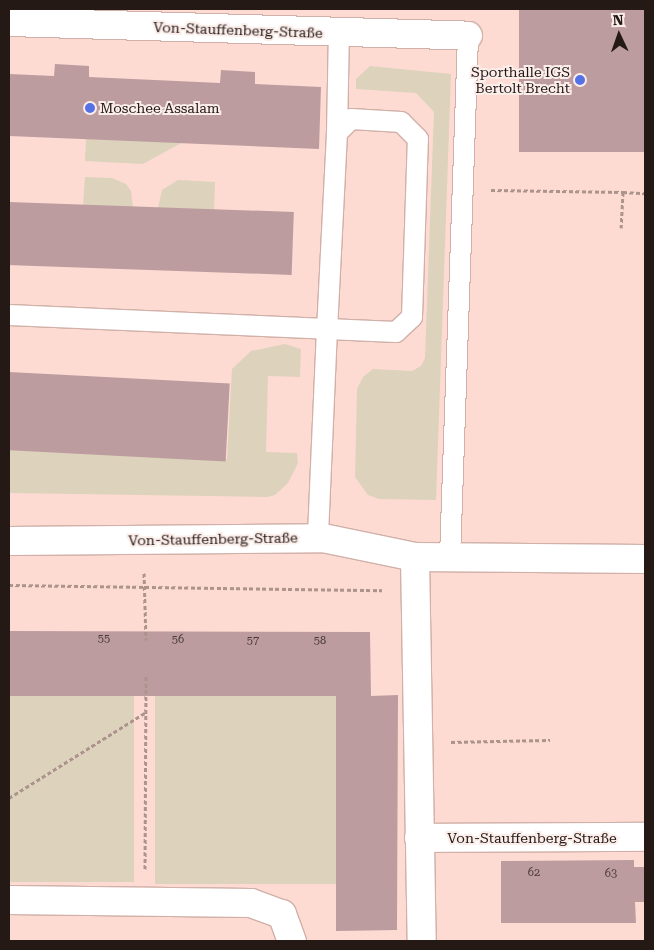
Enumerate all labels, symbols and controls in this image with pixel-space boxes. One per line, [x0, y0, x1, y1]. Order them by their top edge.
north arrow [594, 10, 644, 60]
text: N [612, 12, 624, 28]
street label: Von-Stauffenberg-Straße [153, 19, 323, 41]
place label: Sporthalle IGS Bertolt Brecht [471, 64, 570, 96]
marker: Sporthalle IGS Bertolt Brecht [574, 74, 586, 86]
place label: Moschee Assalam [100, 100, 220, 116]
marker: Moschee Assalam [84, 102, 96, 114]
street label: Von-Stauffenberg-Straße [128, 529, 298, 549]
house number: 55 [98, 632, 110, 646]
house number: 56 [172, 633, 184, 647]
house number: 57 [247, 634, 259, 648]
house number: 58 [314, 634, 326, 648]
street label: Von-Stauffenberg-Straße [447, 830, 617, 846]
house number: 62 [528, 866, 540, 880]
house number: 63 [605, 867, 617, 881]

